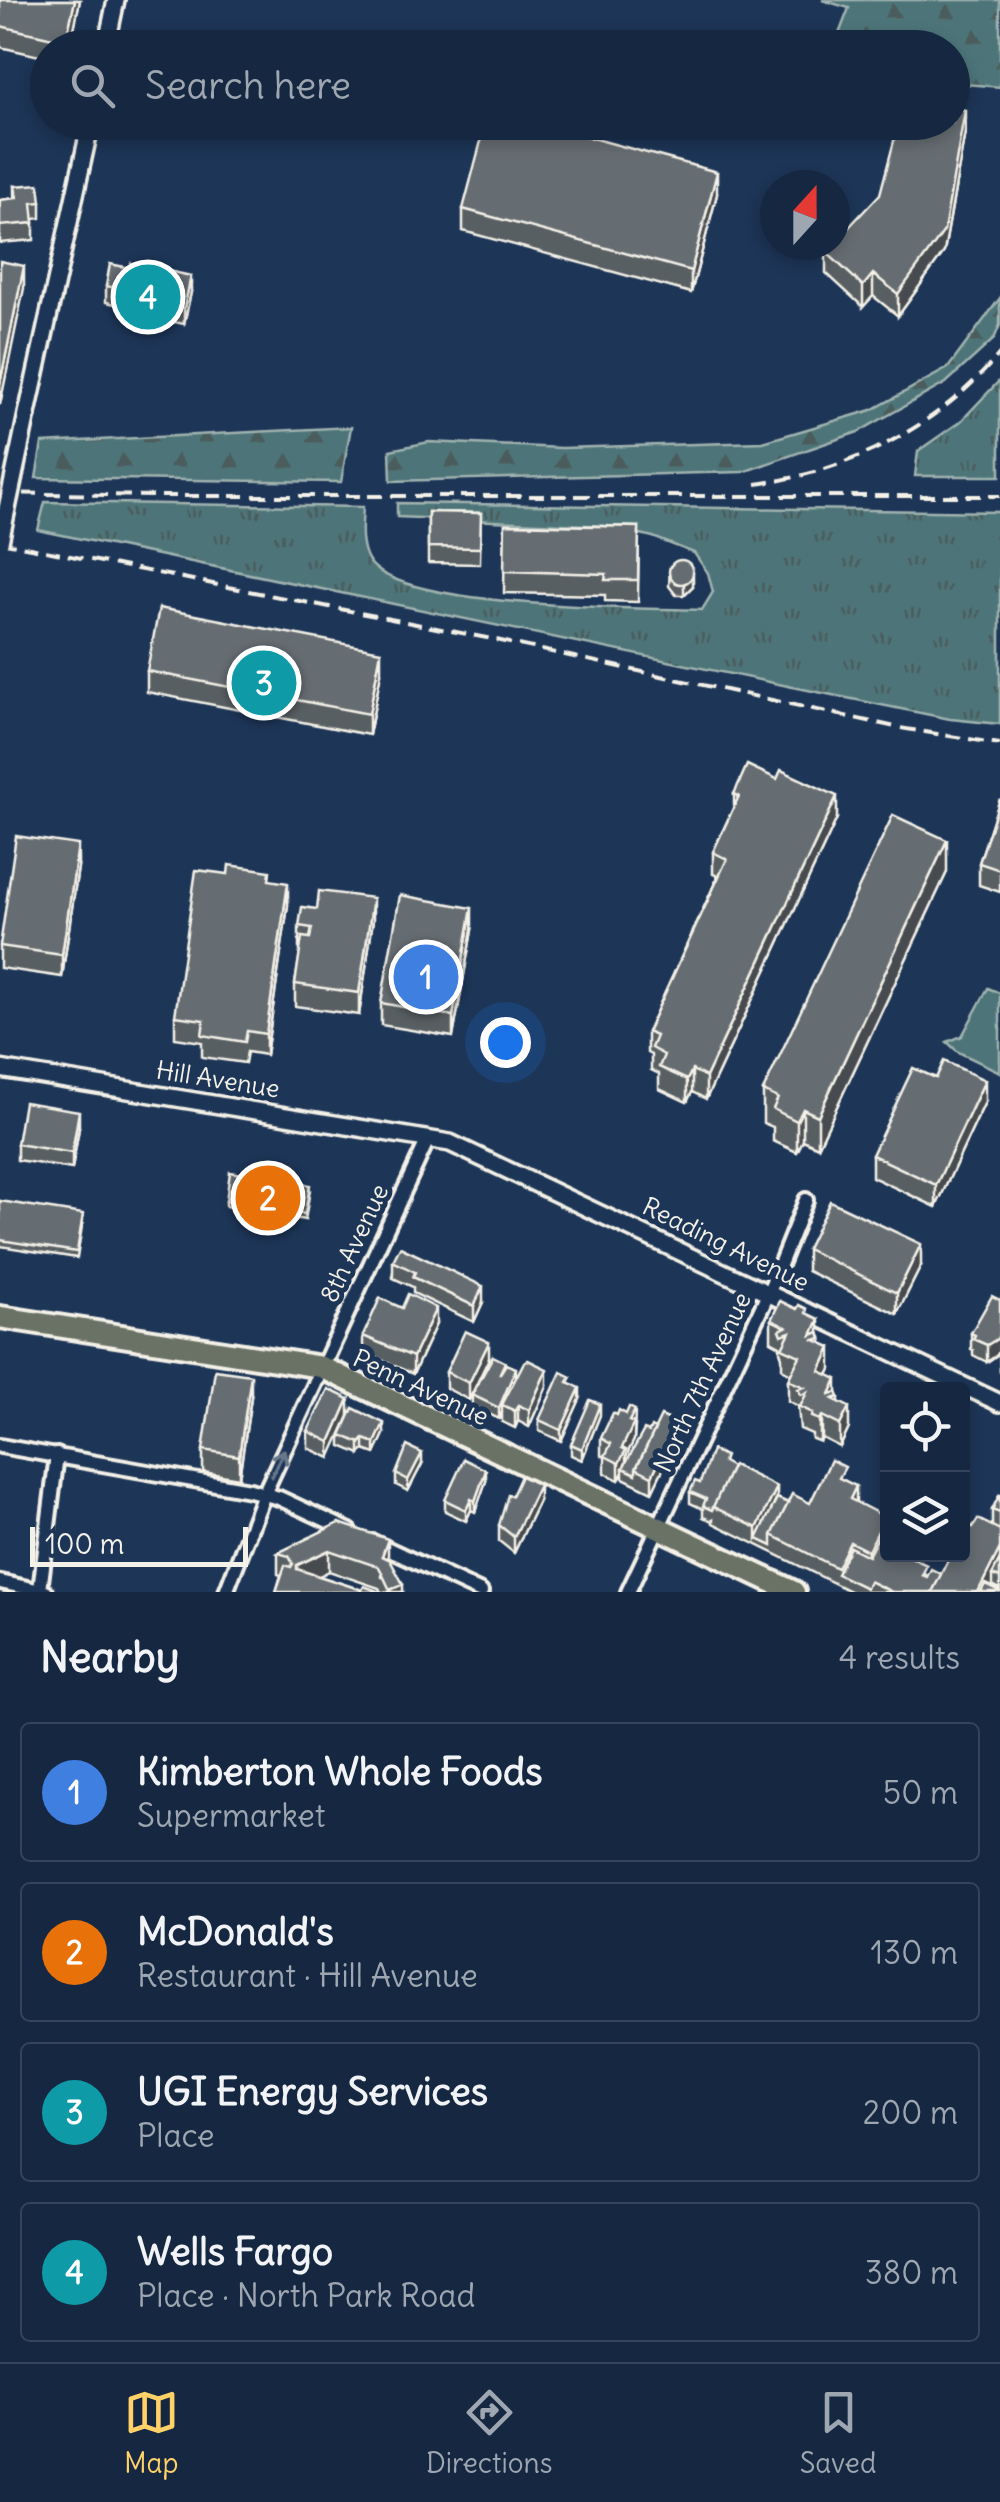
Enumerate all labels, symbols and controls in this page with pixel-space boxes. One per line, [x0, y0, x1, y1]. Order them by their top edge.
search box [30, 30, 970, 140]
icon: search [65, 58, 120, 113]
text: Search here [145, 62, 351, 109]
north arrow [760, 170, 850, 260]
pin: 4 [116, 260, 180, 334]
pin: 3 [232, 646, 296, 720]
pin: 1 [394, 940, 458, 1014]
your location [480, 1017, 531, 1068]
street label: Hill Avenue [154, 1053, 282, 1105]
pin: 2 [236, 1160, 300, 1236]
street label: 8th Avenue [313, 1179, 395, 1307]
street label: Reading Avenue [637, 1190, 815, 1298]
street label: North 7th Avenue [646, 1287, 758, 1477]
street label: Penn Avenue [348, 1342, 494, 1432]
map controls [880, 1382, 970, 1562]
button: locate [880, 1382, 970, 1472]
one-way arrow [270, 1448, 288, 1479]
button: layers [880, 1472, 970, 1562]
scale bar [30, 1522, 248, 1566]
text: 100 m [45, 1526, 124, 1562]
text: Nearby [40, 1631, 179, 1683]
text: 4 results [839, 1637, 960, 1678]
text: Kimberton Whole Foods [137, 1748, 543, 1795]
text: 1 [68, 1772, 81, 1813]
text: 50 m [883, 1772, 958, 1813]
text: Supermarket [137, 1795, 326, 1836]
text: McDonald's [137, 1908, 334, 1955]
text: 2 [66, 1932, 83, 1973]
text: 130 m [870, 1932, 958, 1973]
text: Restaurant · Hill Avenue [137, 1955, 478, 1996]
text: UGI Energy Services [137, 2068, 488, 2115]
text: 3 [65, 2092, 84, 2133]
text: 200 m [863, 2092, 958, 2133]
text: Place [137, 2115, 214, 2156]
text: Wells Fargo [137, 2228, 333, 2275]
text: 4 [65, 2252, 84, 2293]
text: 380 m [865, 2252, 958, 2293]
text: Place · North Park Road [137, 2275, 475, 2316]
tab: Map [124, 2385, 179, 2481]
tab: Directions [426, 2385, 552, 2481]
tab: Saved [800, 2385, 876, 2481]

